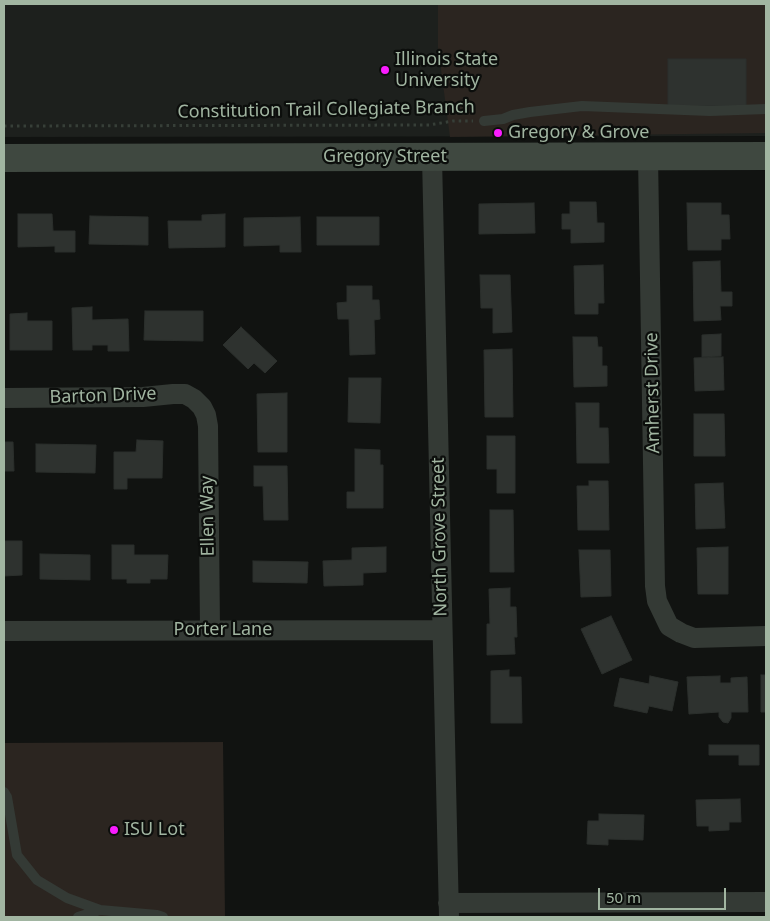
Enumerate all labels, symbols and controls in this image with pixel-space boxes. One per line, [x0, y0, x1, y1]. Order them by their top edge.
place label: Illinois State University [395, 49, 498, 92]
marker: Illinois State University [379, 64, 391, 76]
street label: Constitution Trail Collegiate Branch [177, 97, 475, 123]
place label: Gregory & Grove [508, 122, 649, 144]
marker: Gregory & Grove [492, 127, 504, 139]
street label: Gregory Street [323, 146, 447, 168]
street label: Amherst Drive [641, 332, 665, 454]
street label: Barton Drive [49, 383, 157, 409]
street label: North Grove Street [428, 457, 452, 617]
street label: Ellen Way [196, 475, 220, 557]
street label: Porter Lane [174, 619, 272, 641]
place label: ISU Lot [124, 819, 185, 841]
marker: ISU Lot [108, 824, 120, 836]
scale bar [600, 878, 728, 910]
text: 50 m [606, 887, 641, 907]

